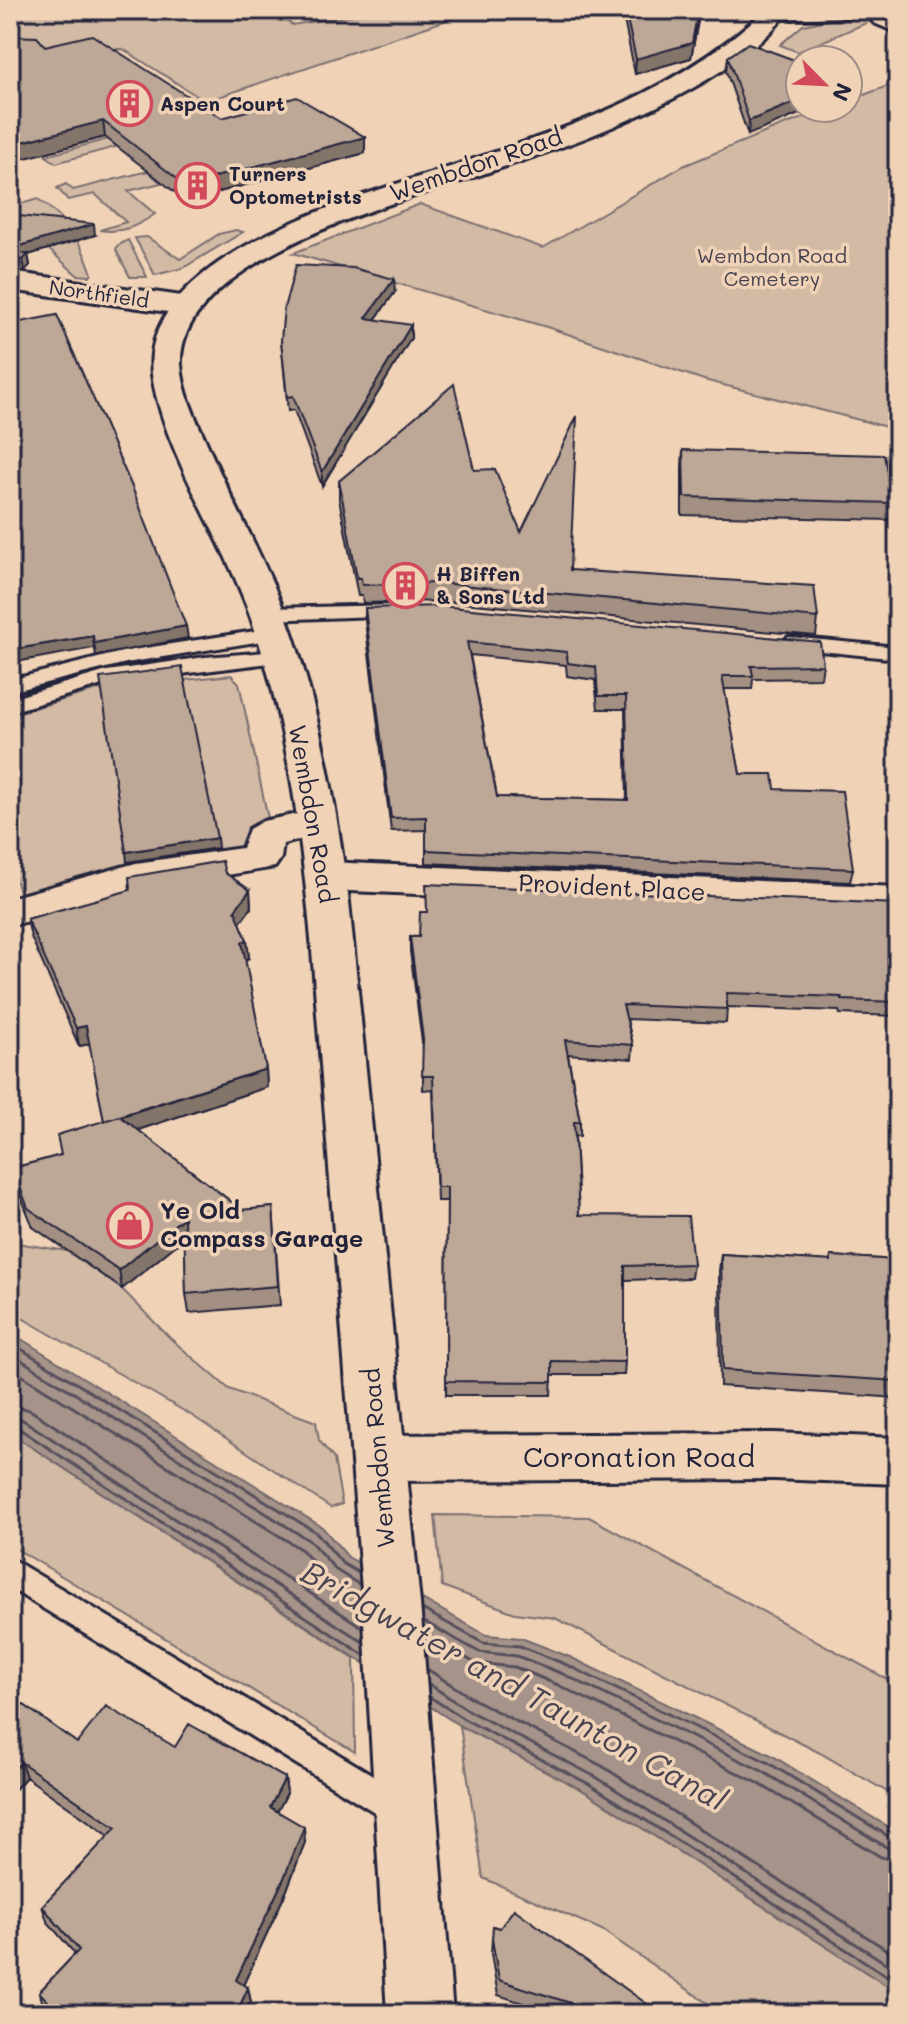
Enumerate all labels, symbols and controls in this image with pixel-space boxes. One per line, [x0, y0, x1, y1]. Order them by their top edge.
north arrow [784, 44, 864, 124]
text: N [826, 79, 859, 106]
building icon: Aspen Court [105, 80, 153, 128]
place label: Aspen Court [160, 90, 285, 116]
street label: Wembdon Road [385, 120, 566, 208]
place label: Turners Optometrists [229, 160, 362, 209]
building icon: Turners Optometrists [174, 161, 222, 209]
park label: Wembdon Road Cemetery [697, 242, 847, 291]
street label: Northfield [47, 273, 151, 313]
place label: H Biffen & Sons Ltd [436, 560, 545, 609]
building icon: H Biffen & Sons Ltd [381, 561, 429, 609]
street label: Wembdon Road [283, 722, 344, 905]
street label: Provident Place [518, 866, 706, 907]
place label: Ye Old Compass Garage [160, 1194, 363, 1253]
shop icon: Ye Old Compass Garage [105, 1201, 153, 1249]
street label: Wembdon Road [354, 1367, 401, 1549]
street label: Coronation Road [523, 1438, 755, 1474]
water label: Bridgwater and Taunton Canal [295, 1549, 735, 1819]

